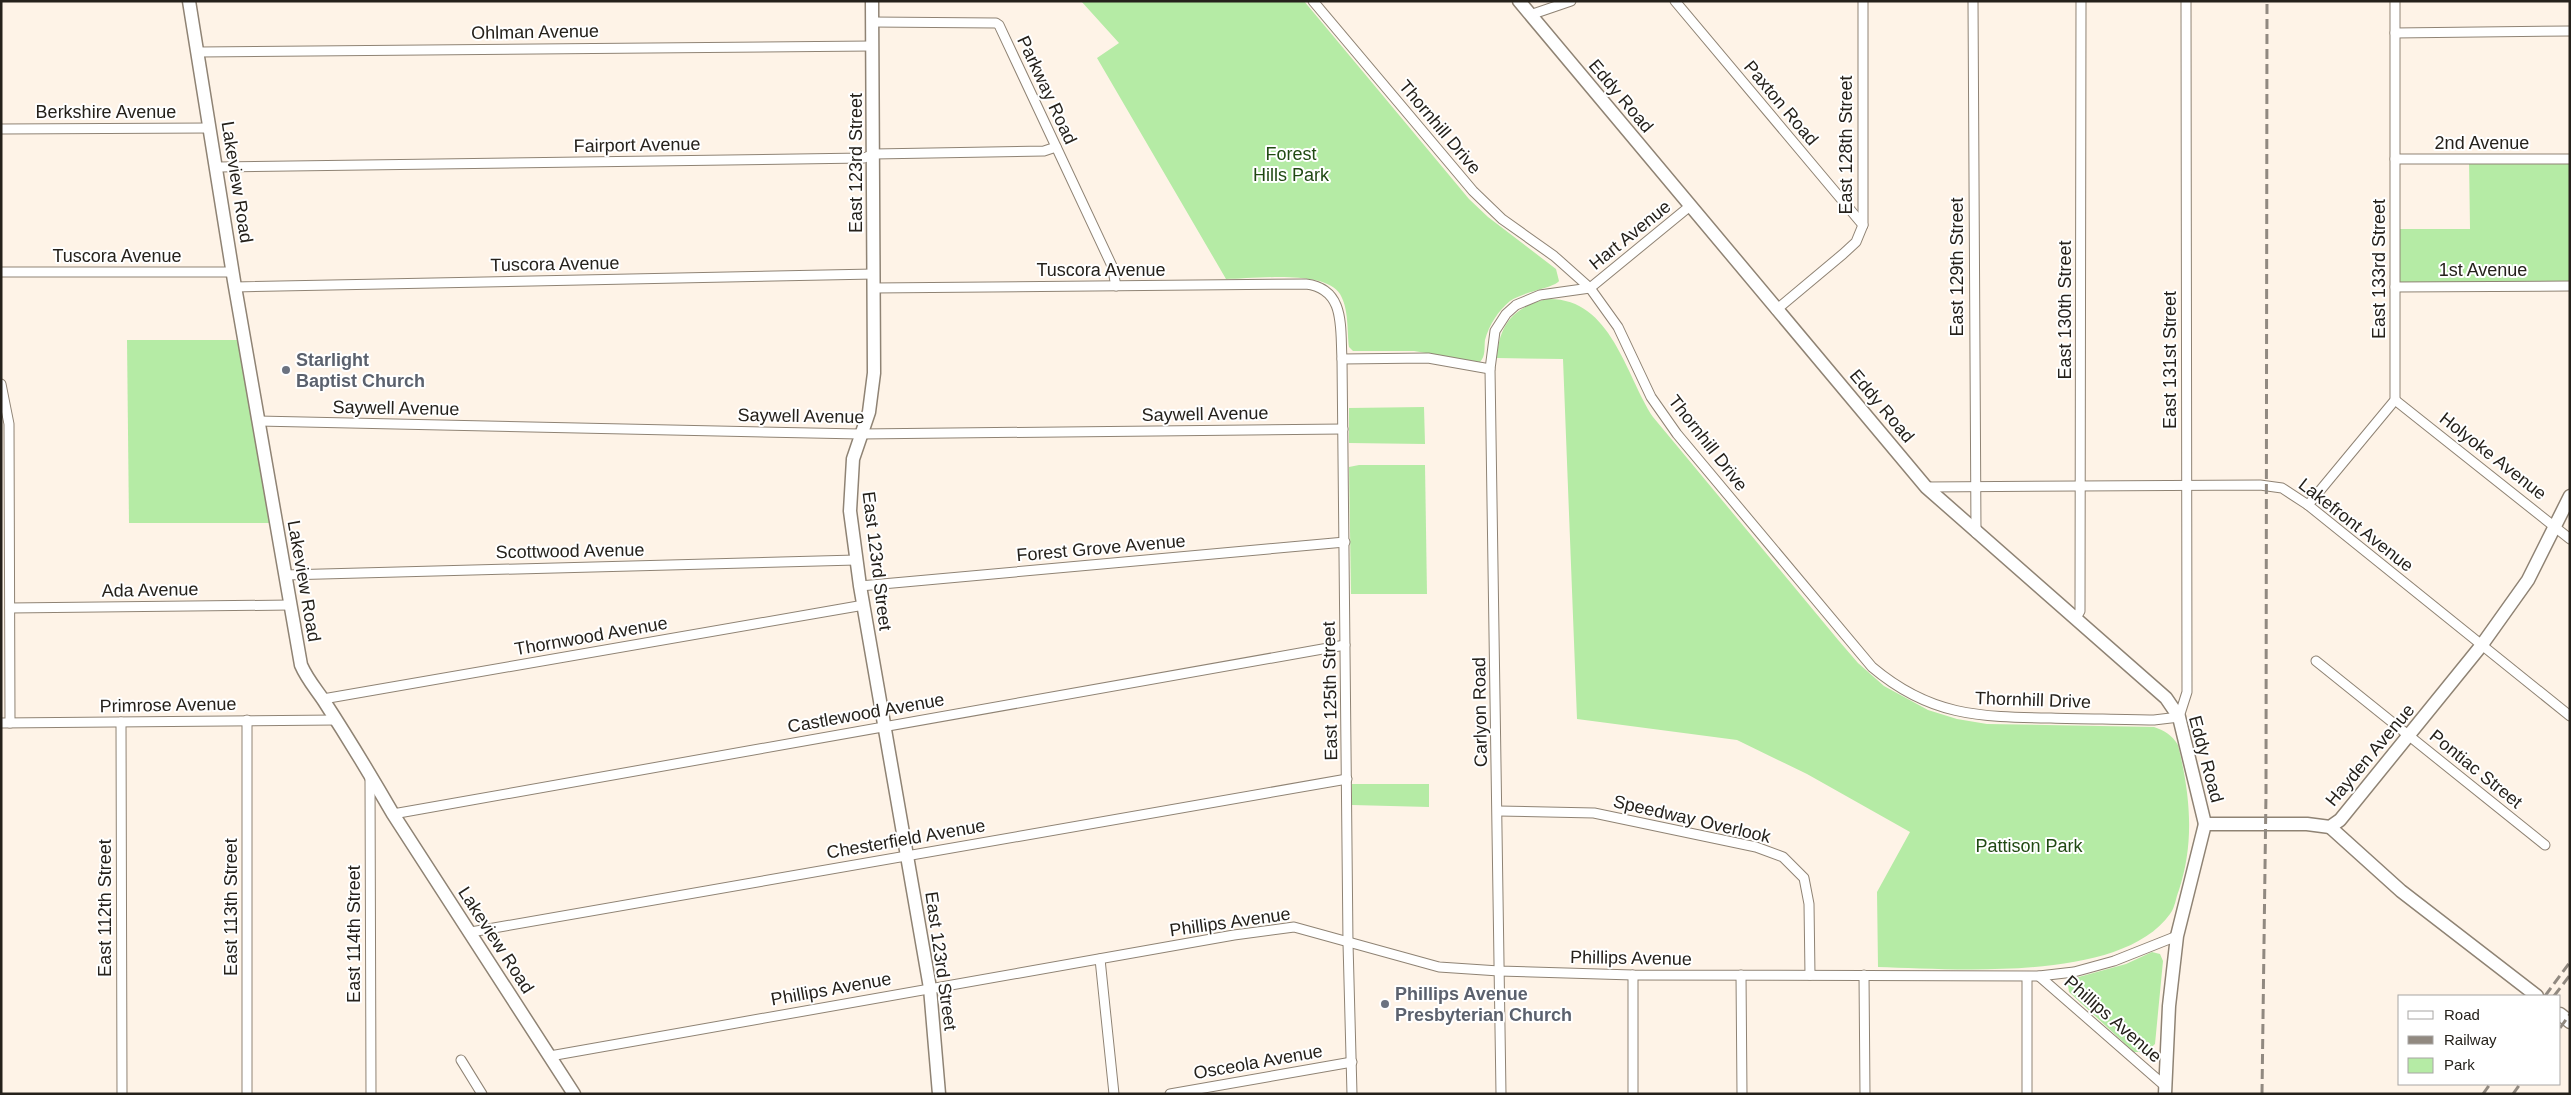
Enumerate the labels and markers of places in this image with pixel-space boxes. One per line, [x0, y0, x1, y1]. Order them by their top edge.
place label: Starlight Baptist Church [296, 350, 425, 391]
marker: Starlight Baptist Church [280, 364, 292, 376]
place label: Phillips Avenue Presbyterian Church [1395, 984, 1572, 1025]
marker: Phillips Avenue Presbyterian Church [1379, 998, 1391, 1010]

